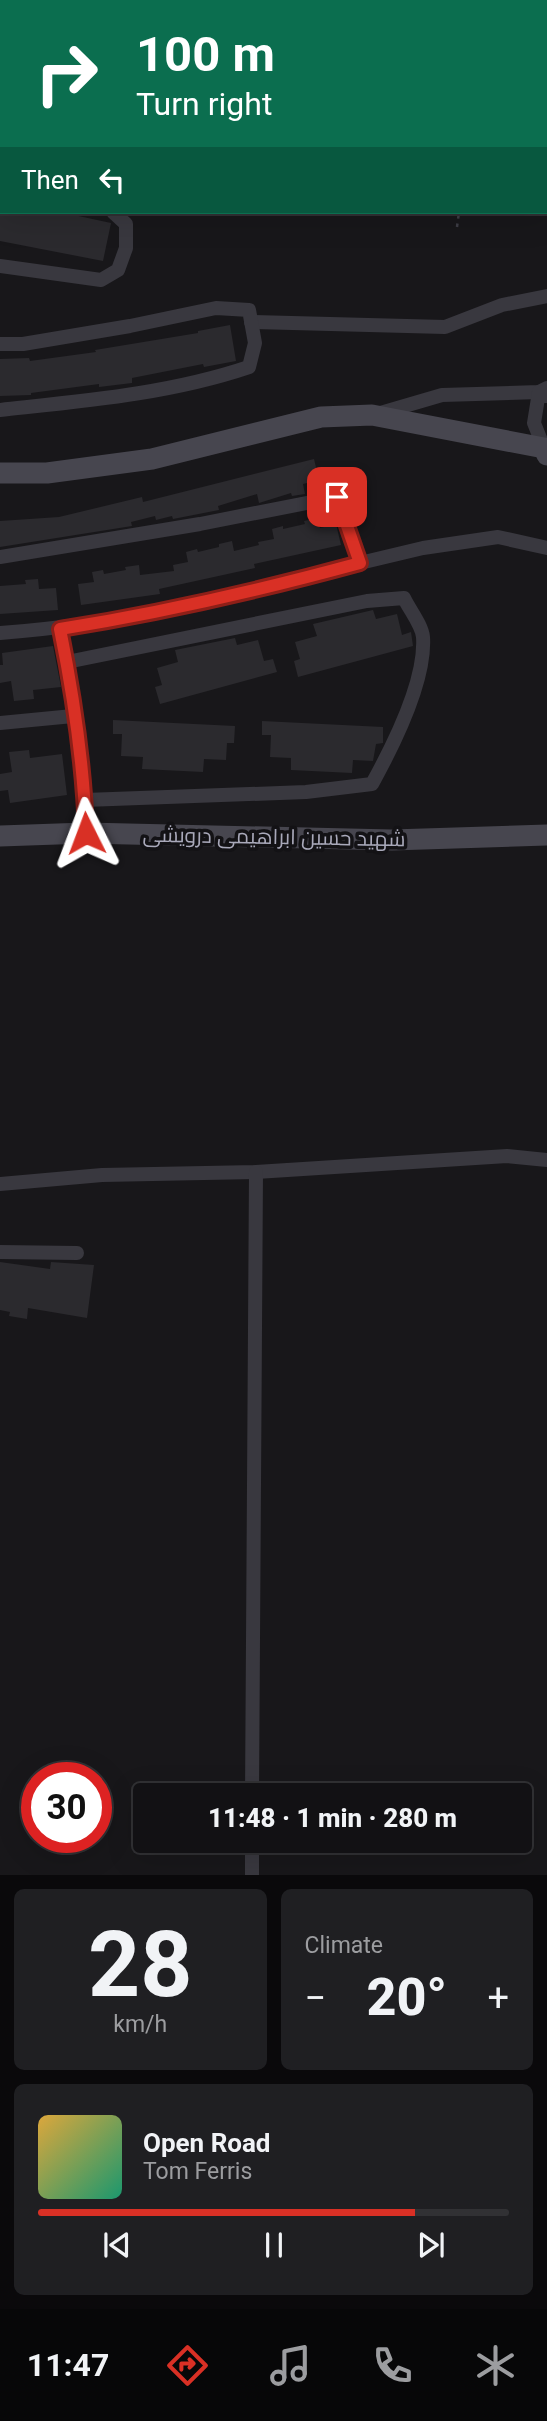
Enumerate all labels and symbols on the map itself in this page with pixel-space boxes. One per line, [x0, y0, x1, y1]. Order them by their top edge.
pin [307, 467, 367, 527]
position arrow [49, 796, 123, 870]
street label: شهید حسین ابراهیمی درویشی [142, 823, 406, 852]
speed limit sign: 30 [21, 1762, 112, 1853]

